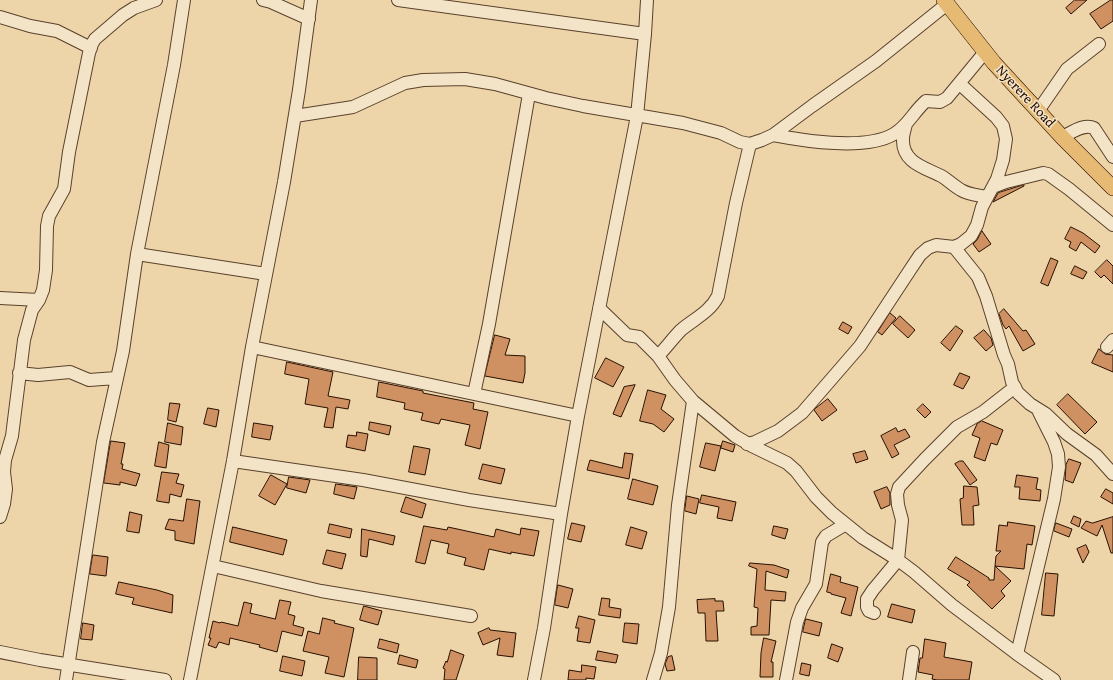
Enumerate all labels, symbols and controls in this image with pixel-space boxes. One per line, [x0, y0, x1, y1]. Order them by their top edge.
street label: Nyerere Road [992, 62, 1058, 132]

